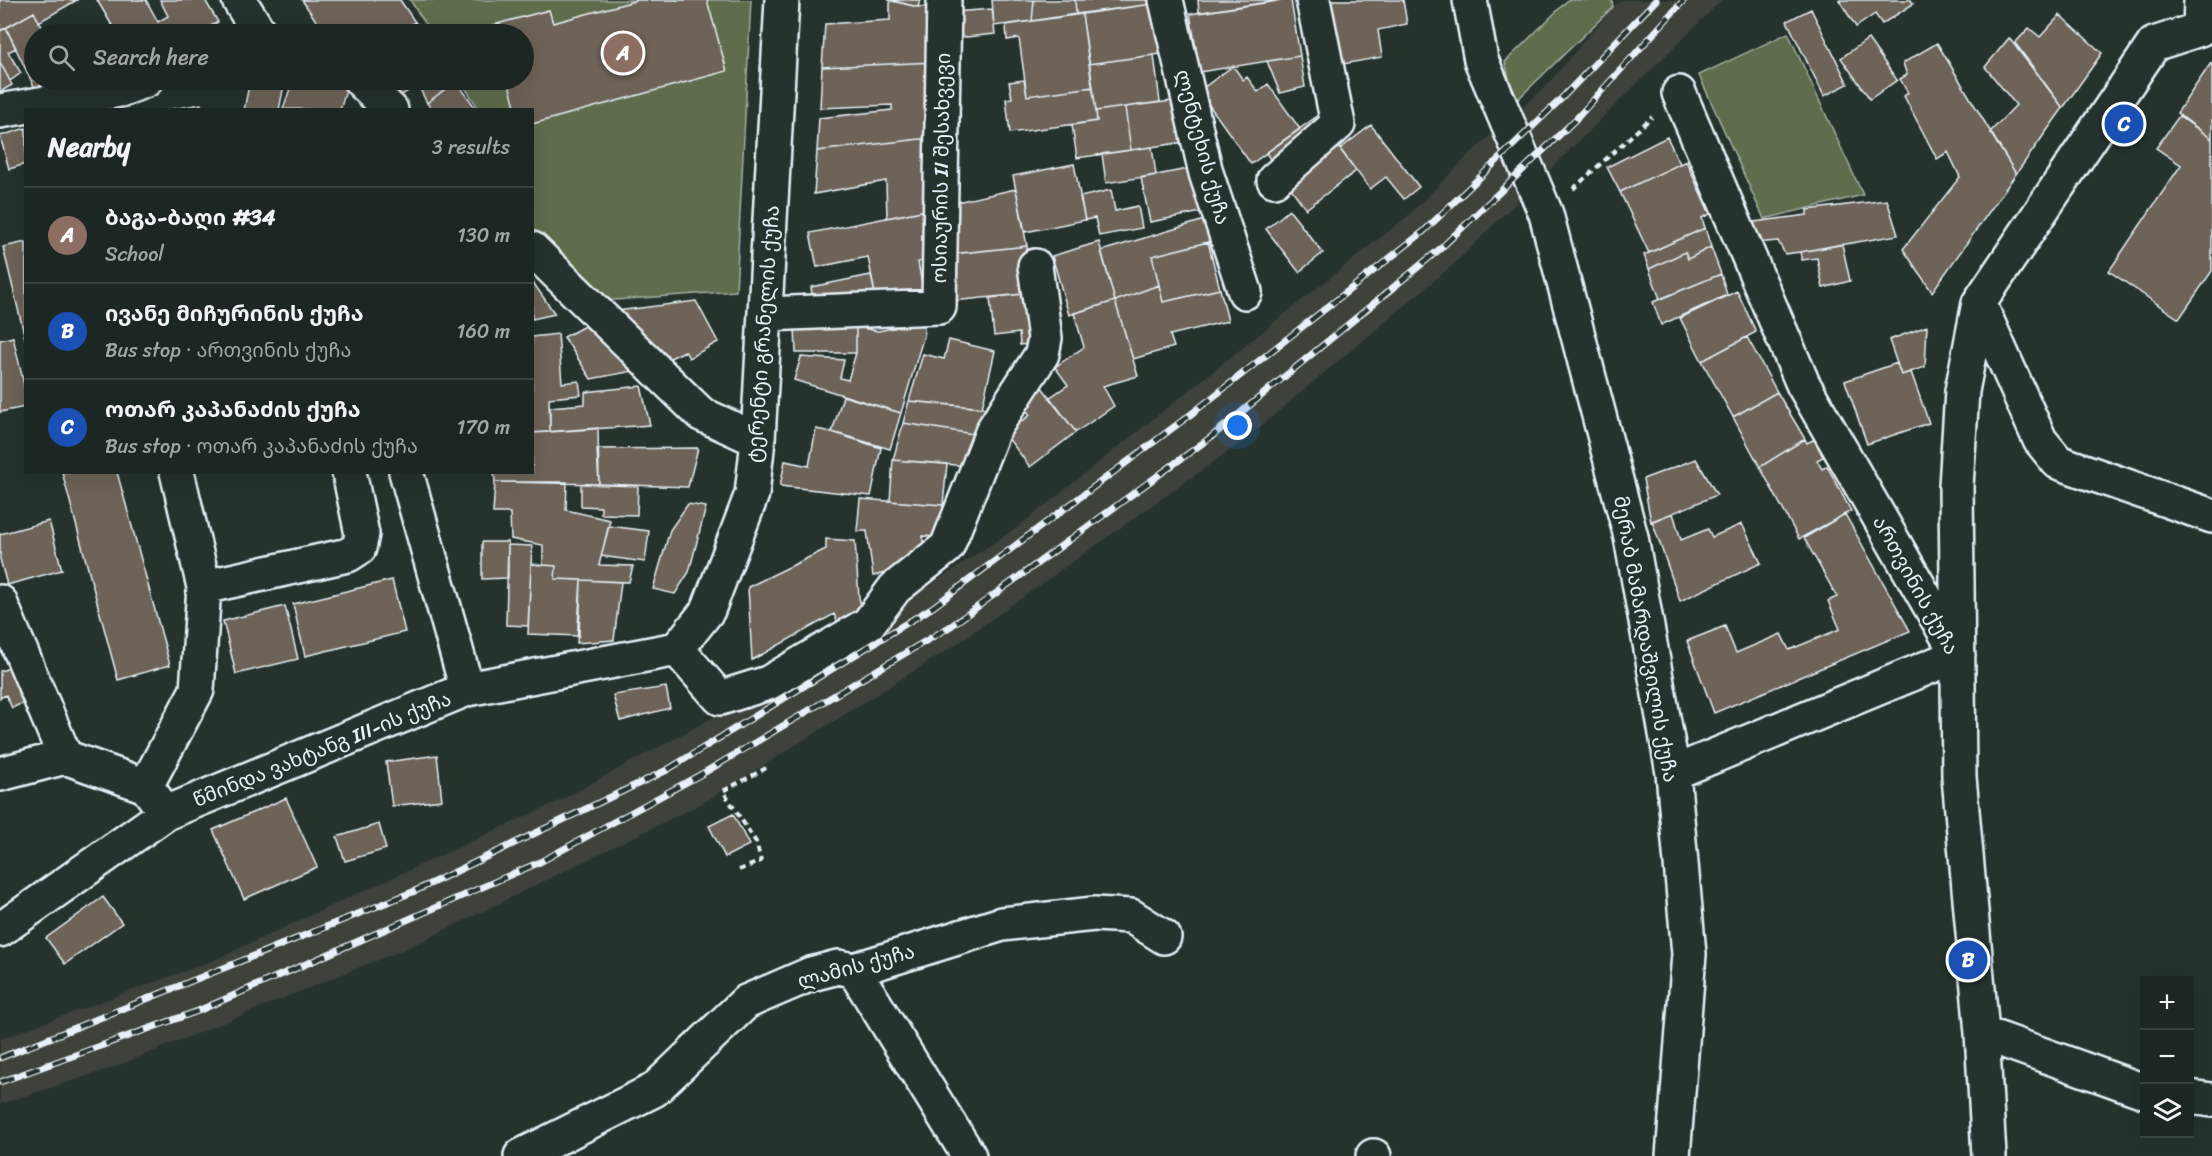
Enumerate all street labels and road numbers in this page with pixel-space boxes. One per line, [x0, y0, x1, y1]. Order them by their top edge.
street label: ოსიაურის II შესახვევი [922, 52, 961, 284]
street label: ლენტეხის ქუჩა [1165, 65, 1240, 229]
street label: ტერენტი გრანელის ქუჩა [737, 204, 790, 464]
street label: მერაბ მამარდაშვილის ქუჩა [1603, 493, 1688, 785]
street label: ართვინის ქუჩა [1863, 509, 1968, 661]
street label: წმინდა ვახტანგ III-ის ქუჩა [188, 682, 457, 817]
street label: ლამის ქუჩა [793, 934, 919, 999]

